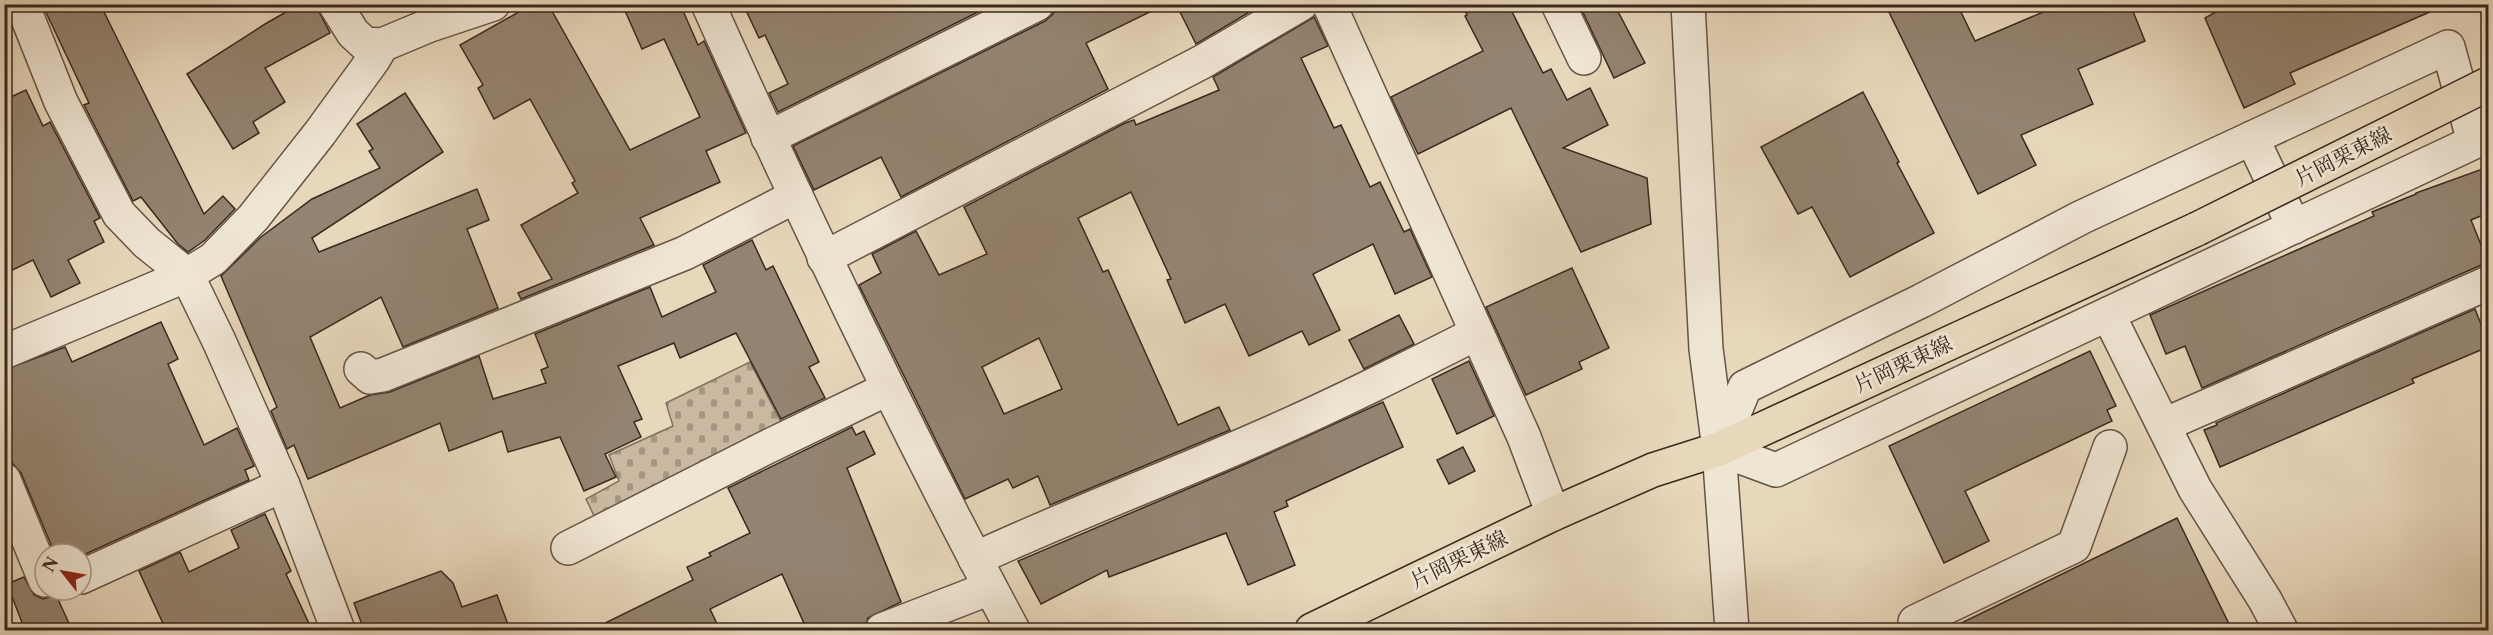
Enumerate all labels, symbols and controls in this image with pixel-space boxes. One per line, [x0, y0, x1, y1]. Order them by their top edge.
street label: 片岡栗東線 [2291, 121, 2395, 191]
street label: 片岡栗東線 [1850, 330, 1956, 398]
street label: 片岡栗東線 [1406, 525, 1512, 593]
north arrow [33, 542, 93, 602]
text: N [38, 553, 62, 575]

